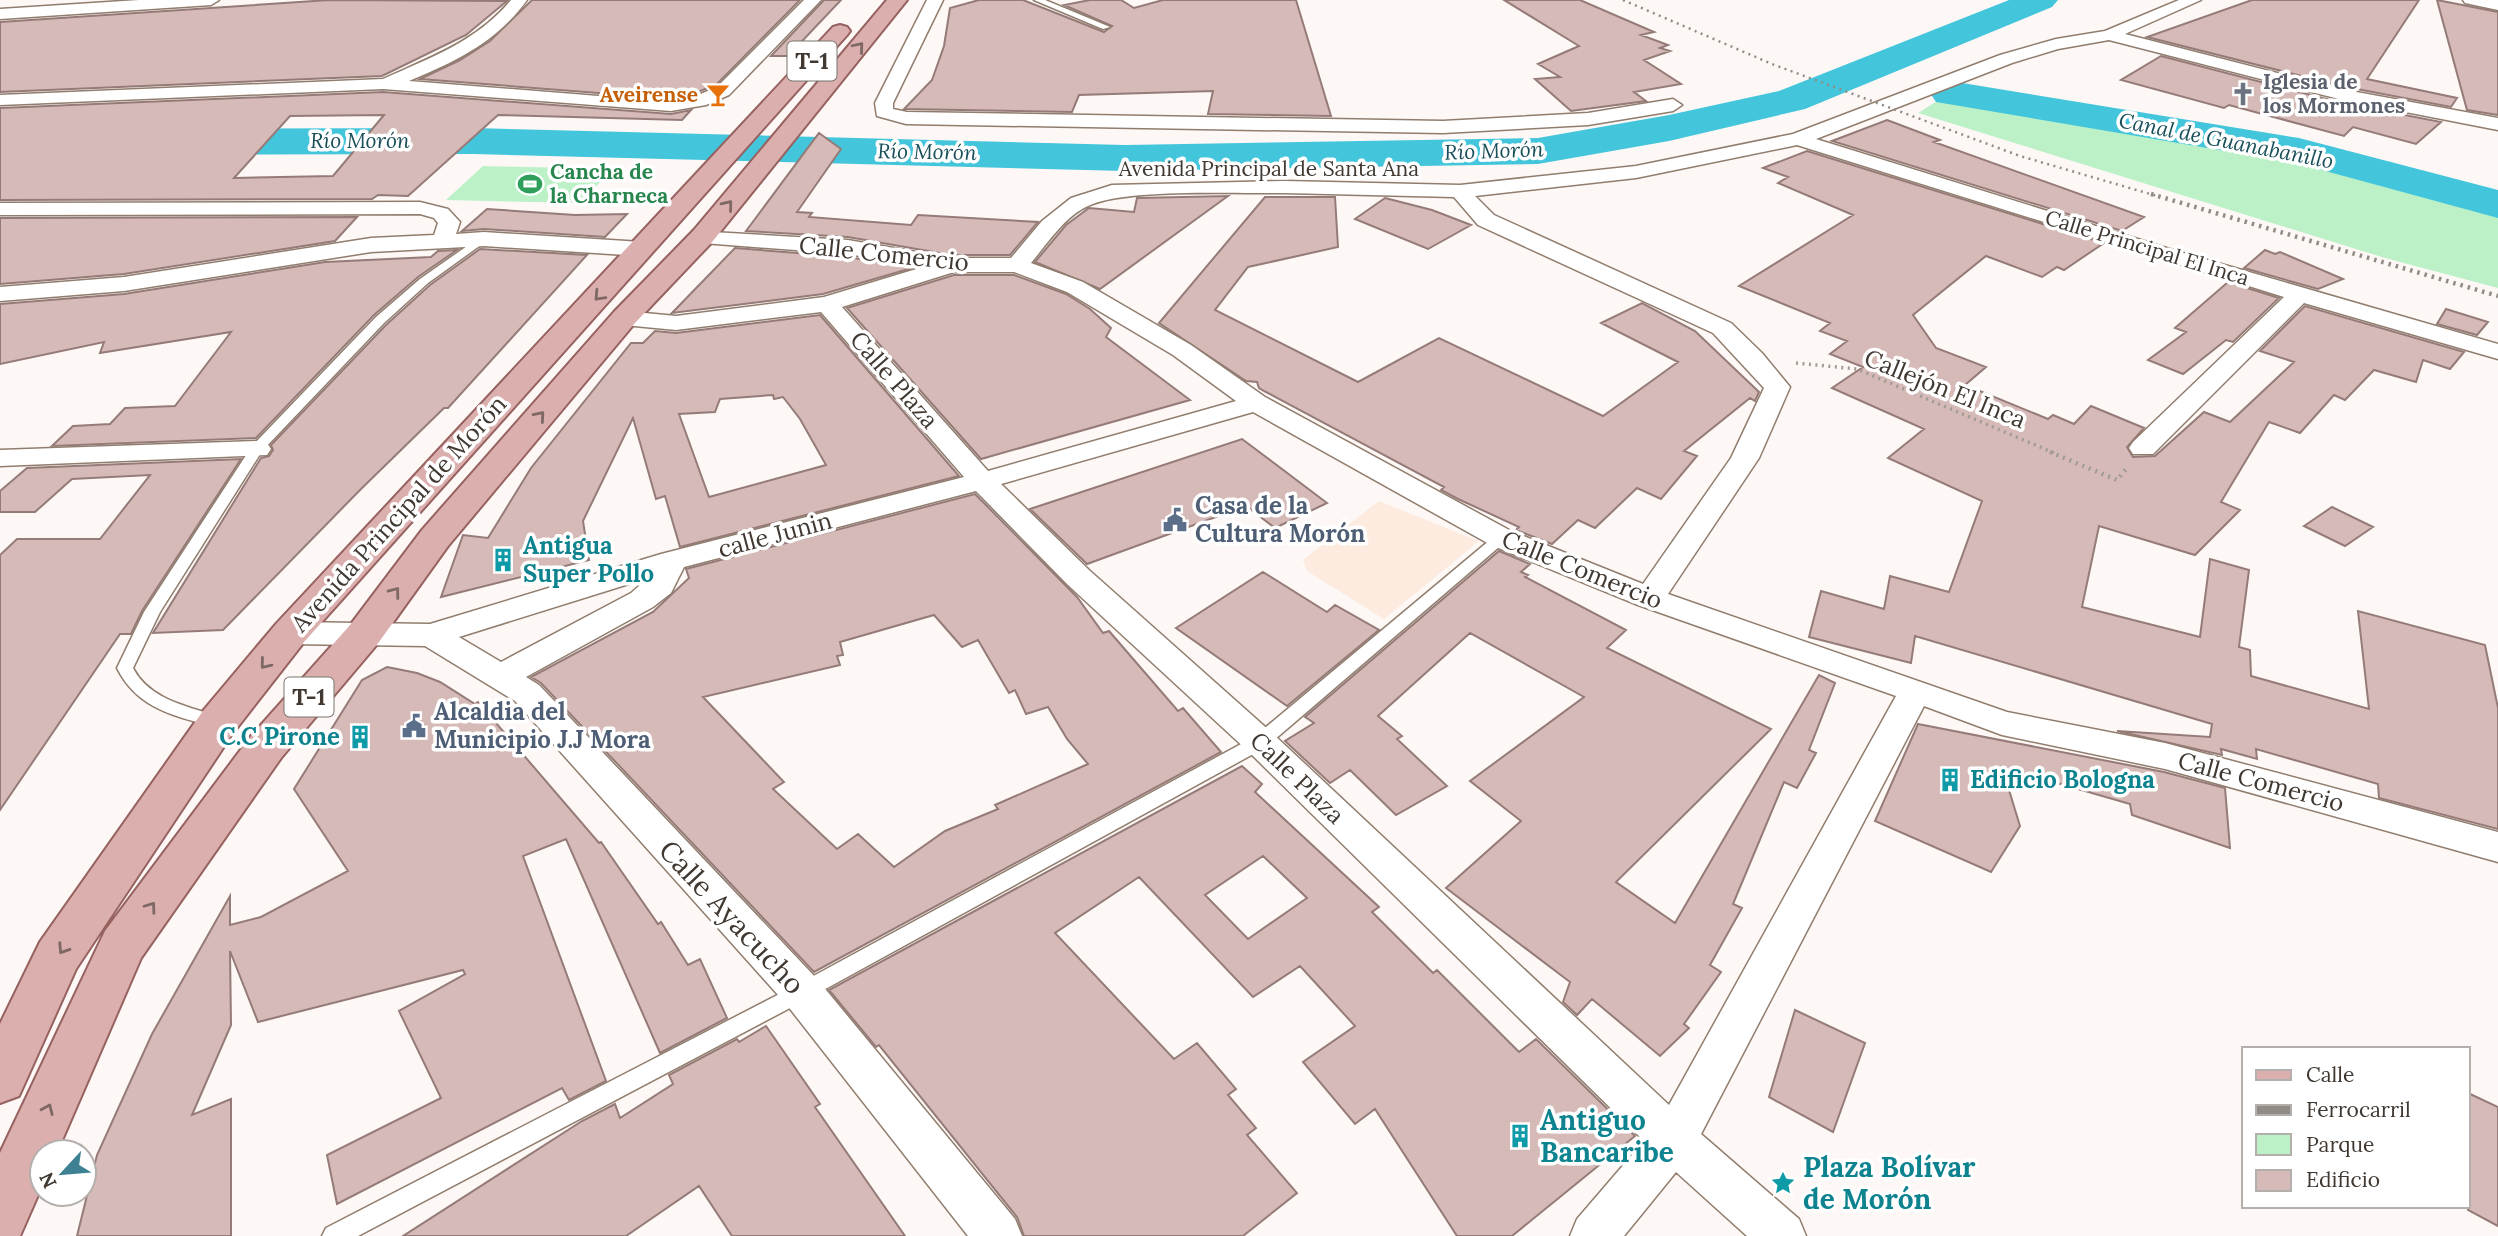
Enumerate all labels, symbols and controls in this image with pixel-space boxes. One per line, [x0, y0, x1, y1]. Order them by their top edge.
road number: T-1 [788, 41, 836, 80]
one-way arrow [850, 42, 863, 54]
place label: Iglesia de los Mormones [2263, 68, 2405, 119]
church icon: Iglesia de los Mormones [2229, 80, 2257, 108]
place label: Aveirense [600, 81, 698, 108]
bar icon: Aveirense [704, 81, 732, 109]
water label: Canal de Guanabanillo [2117, 106, 2336, 175]
water label: Río Morón [310, 127, 410, 154]
water label: Río Morón [1444, 135, 1544, 166]
water label: Río Morón [877, 137, 977, 166]
street label: Avenida Principal de Santa Ana [1118, 155, 1419, 182]
place label: Cancha de la Charneca [550, 158, 668, 209]
sports icon: Cancha de la Charneca [516, 170, 544, 198]
one-way arrow [720, 201, 732, 214]
street label: Calle Principal El Inca [2042, 204, 2253, 291]
street label: Calle Comercio [798, 229, 971, 278]
one-way arrow [595, 288, 607, 301]
street label: Calle Plaza [843, 324, 945, 435]
street label: Callejón El Inca [1860, 342, 2031, 435]
street label: Avenida Principal de Morón [284, 389, 513, 639]
one-way arrow [532, 412, 544, 425]
place label: Casa de la Cultura Morón [1195, 490, 1365, 549]
street label: calle Junin [715, 504, 835, 565]
public building icon: Casa de la Cultura Morón [1161, 506, 1189, 534]
street label: Calle Comercio [1497, 523, 1667, 616]
place label: Antigua Super Pollo [523, 530, 654, 589]
building icon: Antigua Super Pollo [489, 546, 517, 574]
one-way arrow [387, 587, 400, 600]
one-way arrow [261, 655, 273, 668]
road number: T-1 [284, 678, 334, 716]
place label: Alcaldia del Municipio J.J Mora [434, 696, 651, 755]
public building icon: Alcaldia del Municipio J.J Mora [400, 712, 428, 740]
place label: C.C Pirone [219, 721, 340, 752]
building icon: C.C Pirone [346, 723, 374, 751]
street label: Calle Plaza [1244, 725, 1351, 830]
street label: Calle Comercio [2175, 744, 2348, 819]
place label: Edificio Bologna [1970, 764, 2155, 795]
building icon: Edificio Bologna [1936, 766, 1964, 794]
street label: Calle Ayacucho [651, 832, 813, 1002]
one-way arrow [142, 902, 155, 915]
one-way arrow [58, 942, 71, 955]
legend [2242, 1047, 2470, 1208]
text: Calle [2306, 1061, 2354, 1088]
text: Ferrocarril [2306, 1096, 2411, 1123]
place label: Antiguo Bancaribe [1540, 1102, 1674, 1170]
one-way arrow [40, 1104, 54, 1116]
building icon: Antiguo Bancaribe [1506, 1122, 1534, 1150]
text: Parque [2306, 1131, 2374, 1158]
north arrow [28, 1138, 98, 1208]
place label: Plaza Bolívar de Morón [1803, 1149, 1976, 1217]
text: Edificio [2306, 1166, 2380, 1193]
text: N [34, 1168, 62, 1192]
place icon: Plaza Bolívar de Morón [1769, 1169, 1797, 1197]

